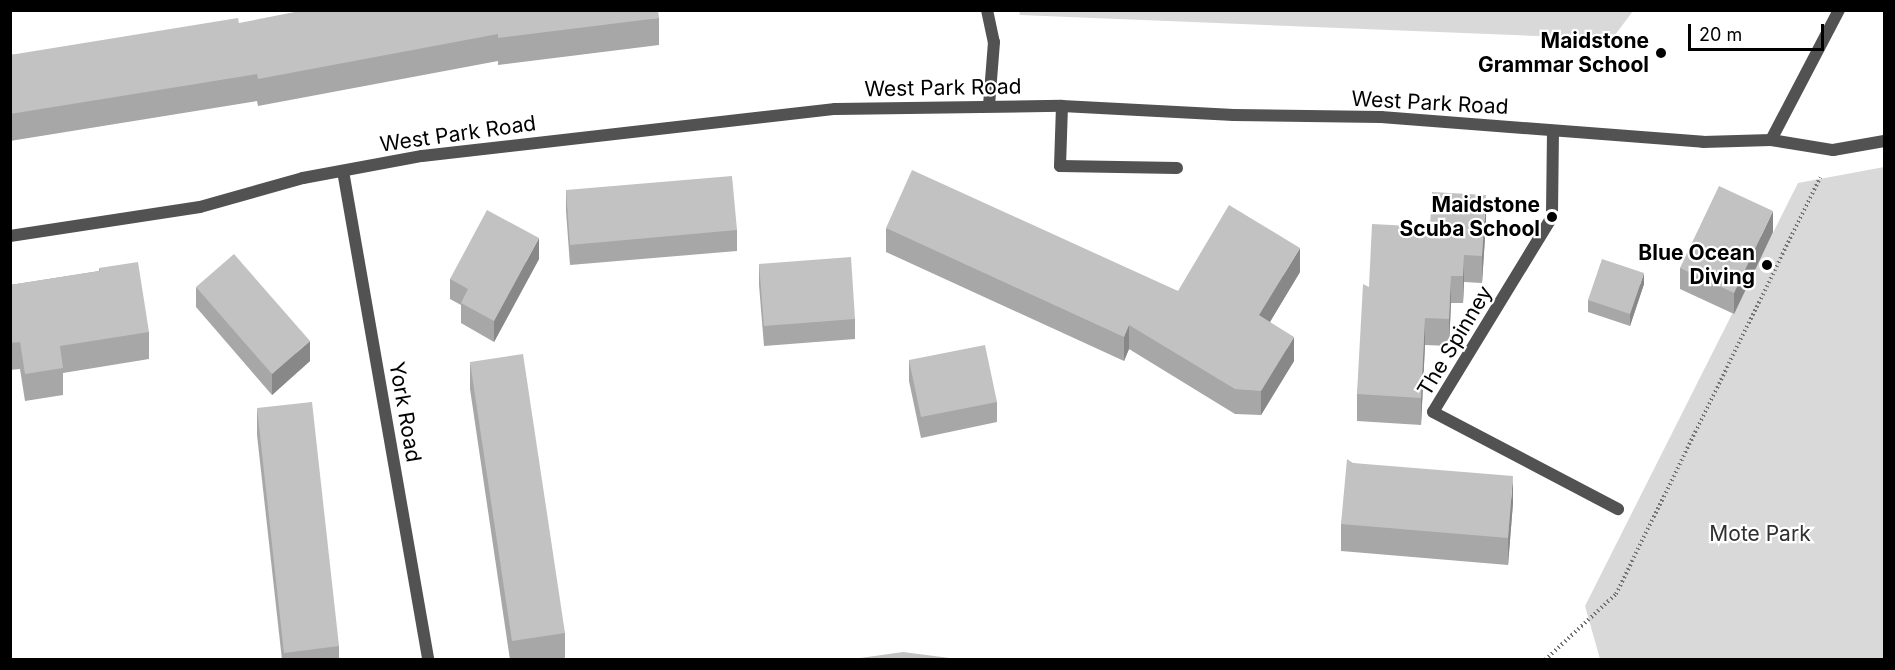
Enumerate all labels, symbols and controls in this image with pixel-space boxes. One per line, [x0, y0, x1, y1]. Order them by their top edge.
scale bar [1691, 12, 1828, 50]
text: 20 m [1699, 24, 1742, 45]
place label: Maidstone Grammar School [1478, 28, 1649, 78]
marker: Maidstone Grammar School [1654, 46, 1668, 60]
street label: West Park Road [864, 74, 1022, 102]
street label: West Park Road [1351, 86, 1509, 120]
street label: West Park Road [378, 111, 538, 157]
place label: Maidstone Scuba School [1400, 192, 1540, 242]
marker: Maidstone Scuba School [1545, 210, 1559, 224]
place label: Blue Ocean Diving [1638, 240, 1755, 290]
marker: Blue Ocean Diving [1760, 258, 1774, 272]
street label: The Spinney [1412, 281, 1498, 401]
street label: York Road [384, 360, 426, 464]
park label: Mote Park [1709, 521, 1811, 547]

